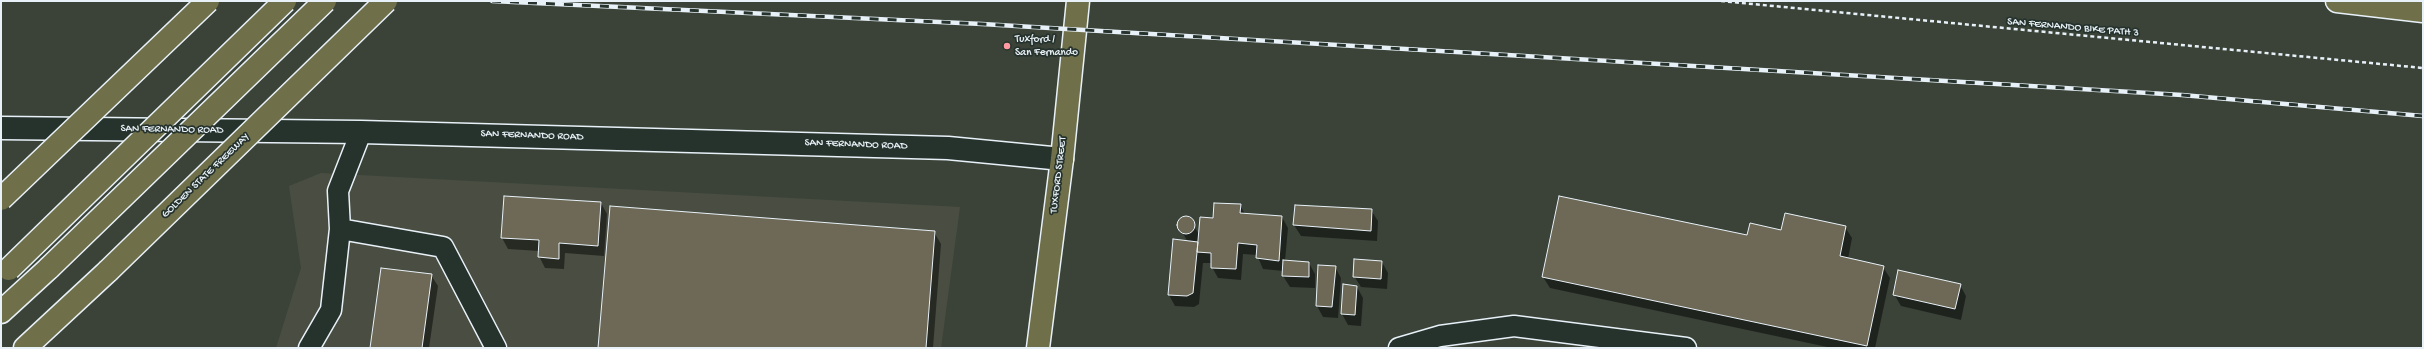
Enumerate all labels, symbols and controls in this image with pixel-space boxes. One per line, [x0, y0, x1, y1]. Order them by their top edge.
street label: SAN FERNANDO BIKE PATH 3 [2007, 16, 2139, 40]
place label: Tuxford / San Fernando [1015, 33, 1078, 59]
marker: Tuxford / San Fernando [1002, 41, 1012, 51]
street label: SAN FERNANDO ROAD [120, 123, 224, 137]
street label: SAN FERNANDO ROAD [480, 128, 584, 144]
street label: GOLDEN STATE FREEWAY [159, 131, 253, 221]
street label: TUXFORD STREET [1048, 136, 1070, 214]
street label: SAN FERNANDO ROAD [804, 137, 908, 153]

